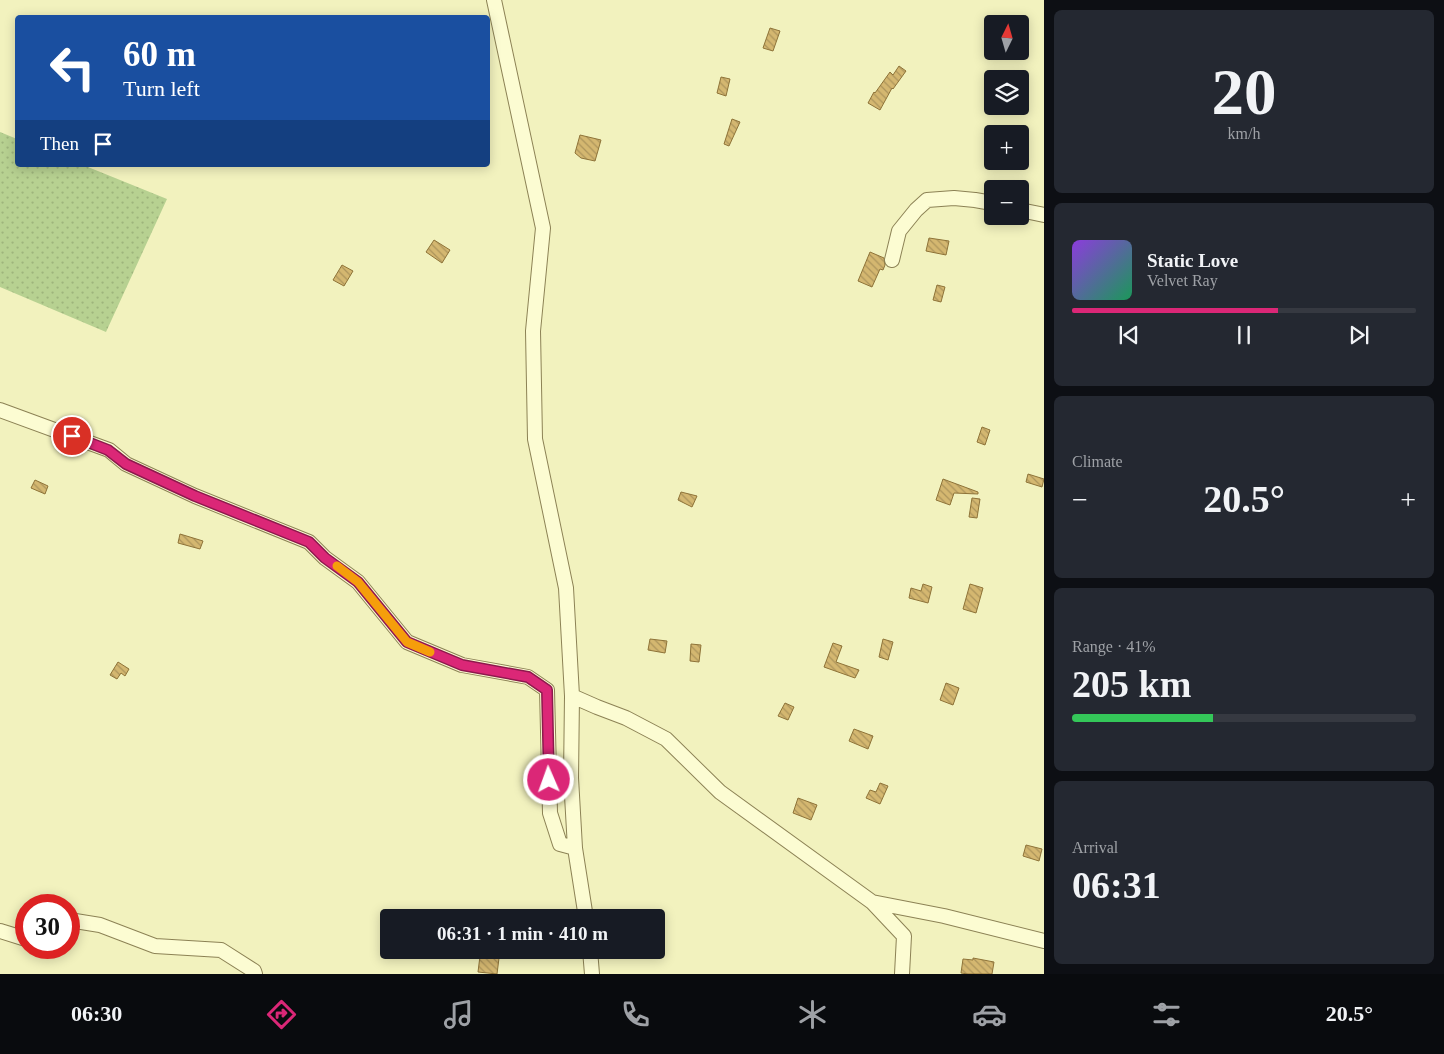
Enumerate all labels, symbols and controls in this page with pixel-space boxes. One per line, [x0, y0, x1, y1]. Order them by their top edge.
north arrow [984, 15, 1029, 60]
map controls [984, 15, 1029, 225]
icon: left [40, 35, 105, 100]
text: 60 m [123, 35, 196, 74]
text: 20 [1212, 56, 1277, 128]
button: layers [984, 70, 1029, 115]
text: Turn left [123, 76, 200, 101]
button: + [984, 125, 1029, 170]
text: km/h [1228, 125, 1260, 142]
icon: arrive [89, 130, 117, 158]
text: Then [40, 133, 79, 154]
button: − [984, 180, 1029, 225]
text: Static Love [1147, 250, 1238, 271]
text: Velvet Ray [1147, 272, 1218, 289]
icon: previous [1115, 321, 1143, 349]
icon: pause [1230, 321, 1258, 349]
icon: next [1345, 321, 1373, 349]
pin [51, 415, 93, 457]
icon: arrive [58, 422, 86, 450]
text: Climate [1072, 453, 1123, 470]
text: 20.5° [1203, 478, 1285, 520]
text: − [1072, 484, 1088, 515]
text: + [1400, 484, 1416, 515]
text: Range · 41% [1072, 638, 1156, 655]
text: 205 km [1072, 663, 1191, 705]
position arrow [522, 753, 574, 805]
text: Arrival [1072, 839, 1118, 856]
text: 06:31 [1072, 864, 1161, 906]
speed limit sign: 30 [15, 894, 80, 959]
text: 06:31 · 1 min · 410 m [437, 923, 608, 944]
icon: directions [264, 997, 299, 1032]
icon: music [441, 997, 476, 1032]
icon: phone [618, 997, 653, 1032]
icon: climate [795, 997, 830, 1032]
icon: car [972, 997, 1007, 1032]
icon: filters [1149, 997, 1184, 1032]
text: 06:30 [71, 1001, 122, 1026]
text: 20.5° [1326, 1001, 1373, 1026]

